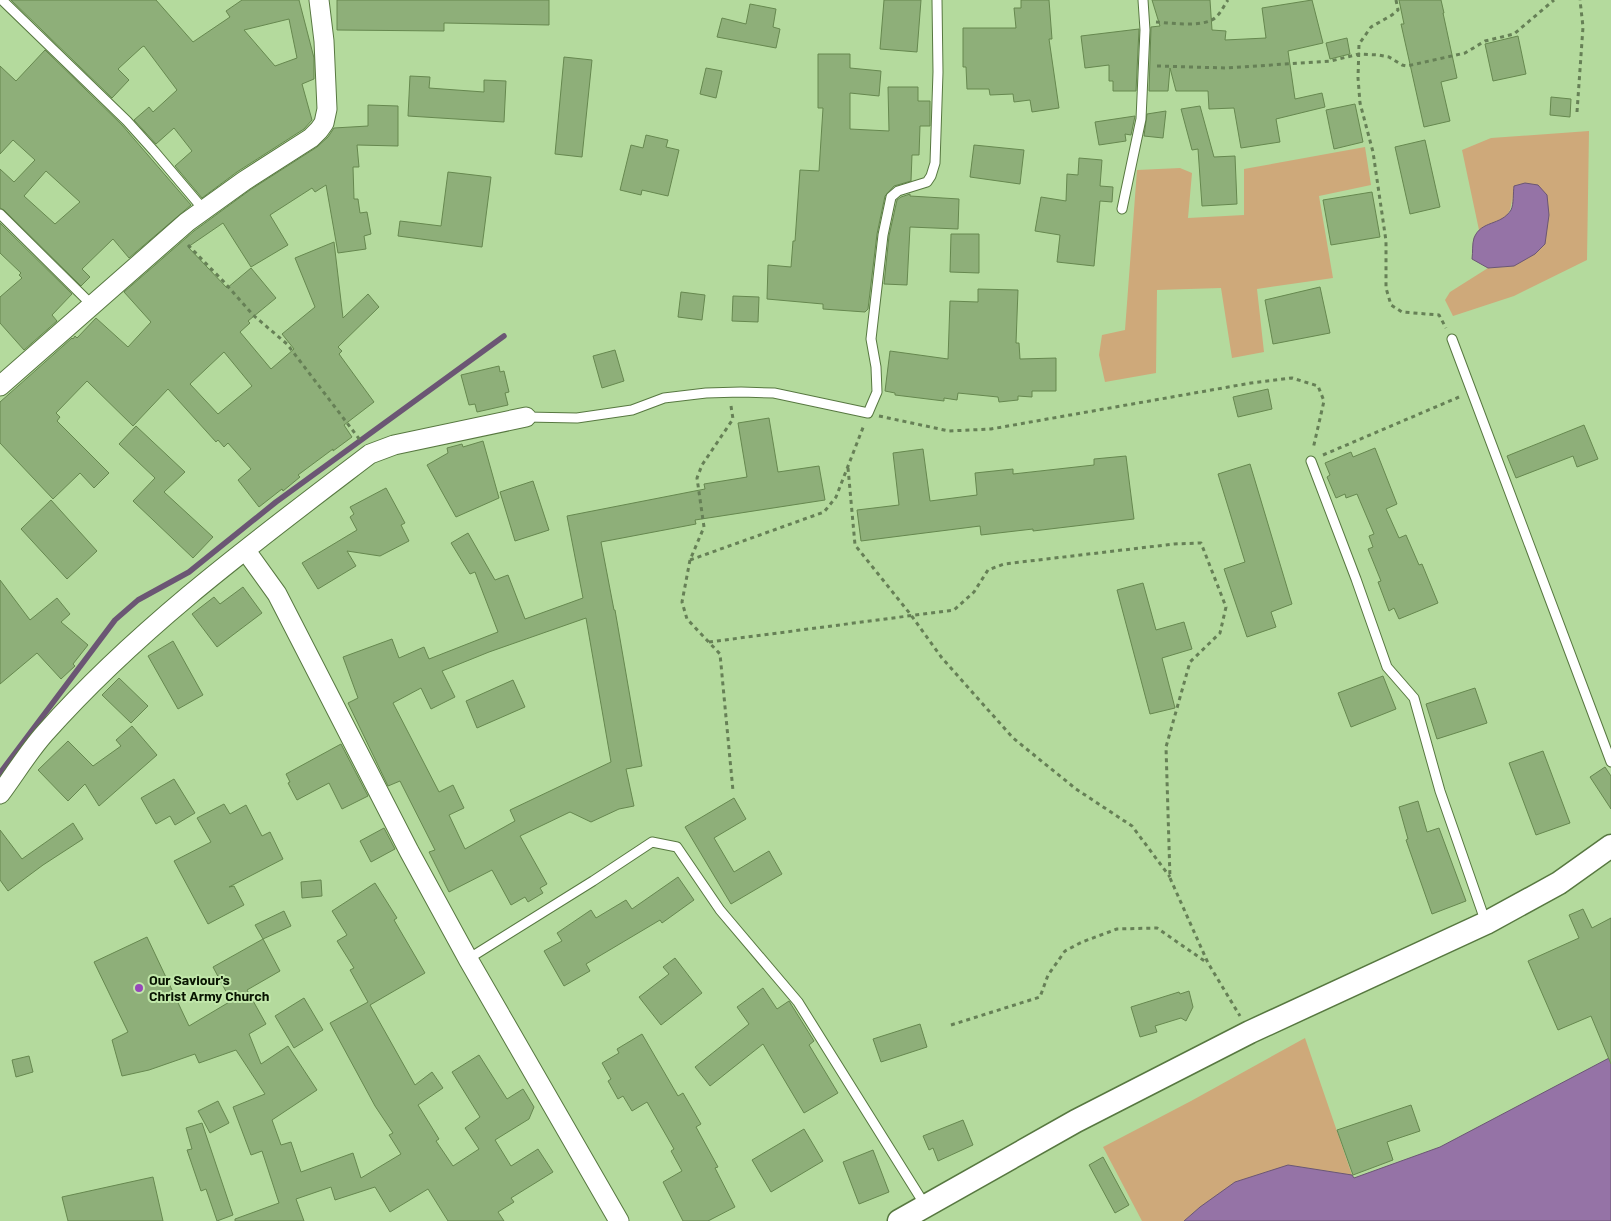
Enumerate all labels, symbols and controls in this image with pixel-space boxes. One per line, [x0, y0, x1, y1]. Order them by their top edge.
place label: Our Saviour's Christ Army Church [149, 971, 269, 1004]
marker: Our Saviour's Christ Army Church [133, 982, 145, 994]

